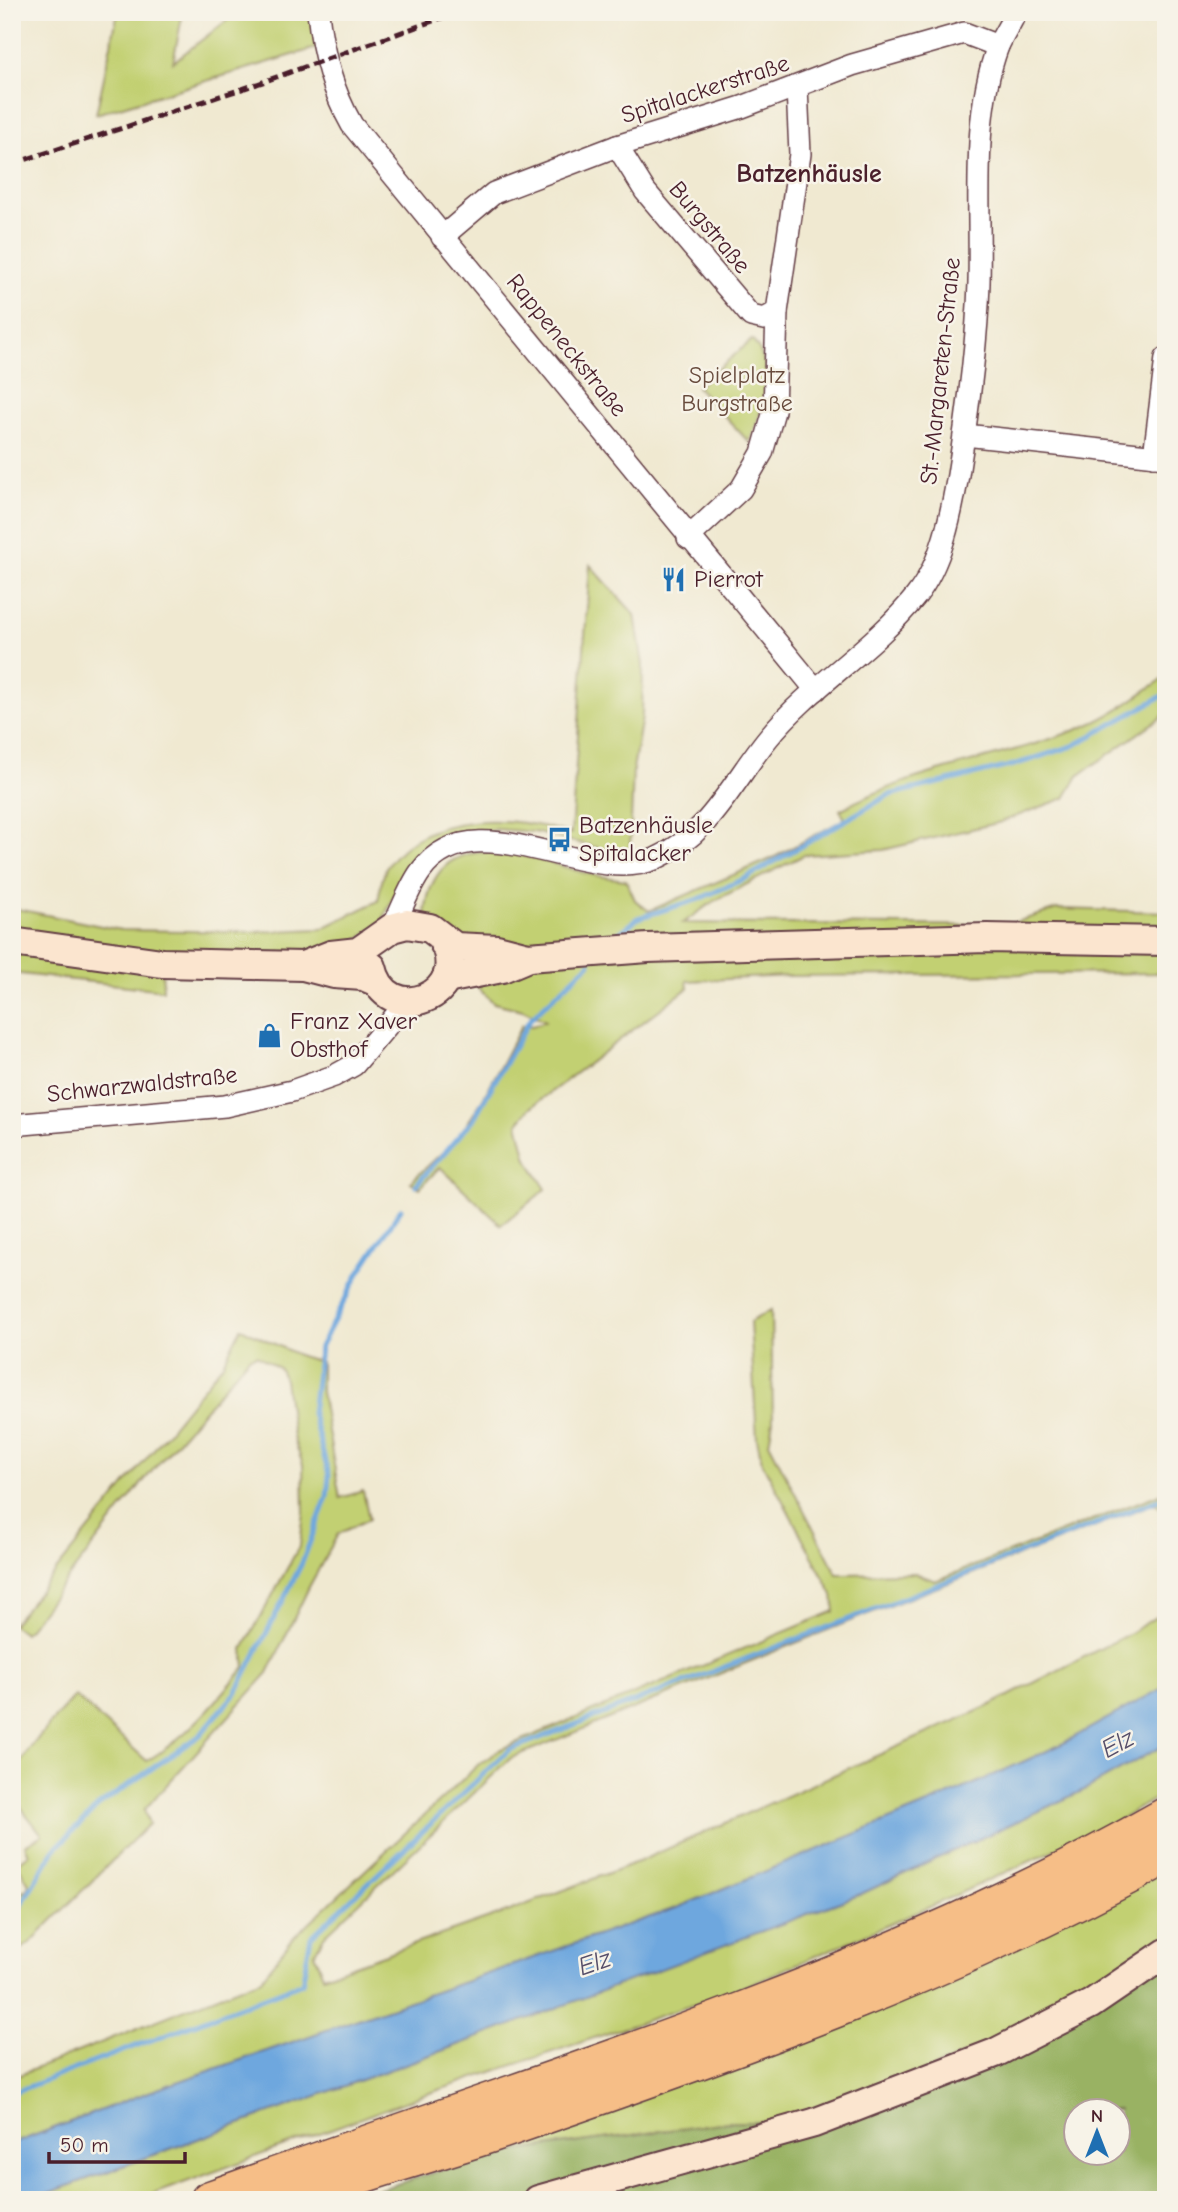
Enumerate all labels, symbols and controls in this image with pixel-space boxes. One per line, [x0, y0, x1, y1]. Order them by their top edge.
street label: Spitalackerstraße [618, 49, 792, 129]
district label: Batzenhäusle [736, 159, 882, 189]
street label: Burgstraße [663, 175, 757, 279]
street label: St.-Margareten-Straße [914, 256, 966, 486]
street label: Rappeneckstraße [501, 268, 633, 422]
park label: Spielplatz Burgstraße [681, 361, 793, 417]
restaurant icon: Pierrot [660, 565, 688, 593]
place label: Pierrot [694, 565, 764, 593]
place label: Batzenhäusle Spitalacker [579, 811, 713, 867]
bus stop icon: Batzenhäusle Spitalacker [545, 825, 573, 853]
place label: Franz Xaver Obsthof [290, 1007, 417, 1063]
shop icon: Franz Xaver Obsthof [256, 1021, 284, 1049]
street label: Schwarzwaldstraße [45, 1060, 239, 1108]
water label: Elz [1096, 1723, 1140, 1765]
water label: Elz [574, 1943, 616, 1982]
north arrow [1062, 2096, 1132, 2166]
text: N [1091, 2105, 1103, 2127]
scale bar [49, 2121, 186, 2165]
text: 50 m [60, 2133, 109, 2157]

